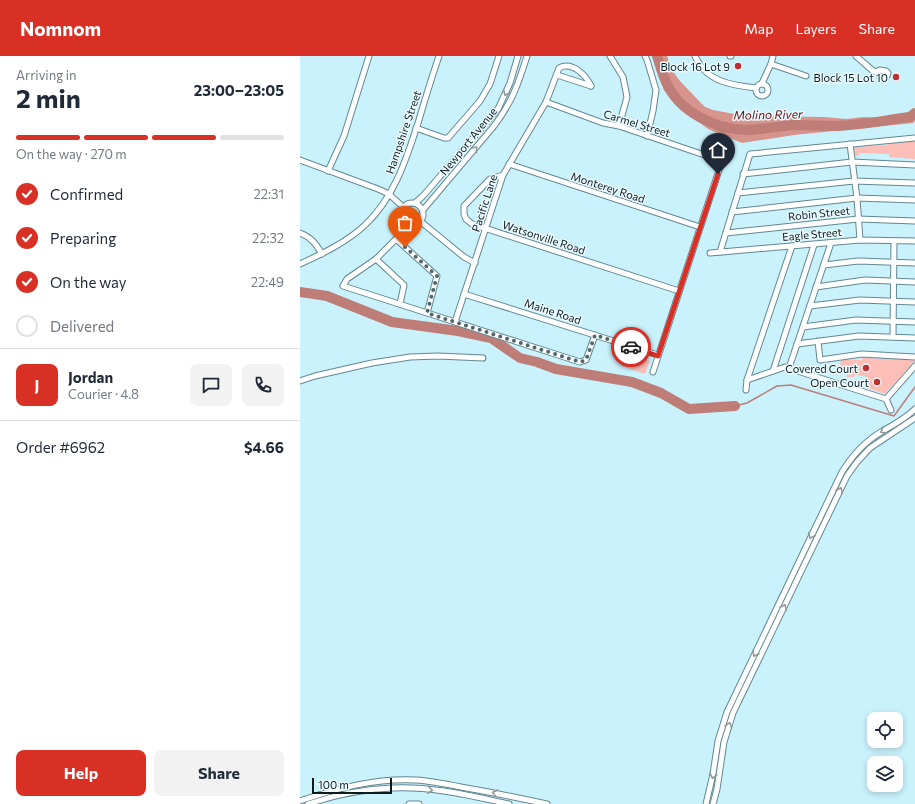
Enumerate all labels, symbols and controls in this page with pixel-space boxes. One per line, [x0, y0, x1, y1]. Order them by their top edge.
text: Nomnom [20, 17, 101, 40]
text: Map [745, 20, 773, 37]
text: Layers [795, 20, 837, 37]
text: Share [859, 20, 895, 37]
place label: Block 16 Lot 9 [660, 60, 730, 73]
marker: Block 16 Lot 9 [733, 61, 743, 71]
text: Arriving in [16, 67, 76, 83]
place label: Block 15 Lot 10 [814, 71, 888, 84]
marker: Block 15 Lot 10 [891, 72, 901, 82]
text: 23:00–23:05 [194, 81, 284, 99]
text: 2 min [16, 82, 81, 113]
street label: Hampshire Street [383, 88, 424, 175]
one-way arrow [503, 89, 511, 96]
street label: Newport Avenue [437, 104, 499, 178]
water label: Molino River [733, 106, 804, 122]
street label: Carmel Street [602, 107, 672, 139]
pin [701, 133, 735, 174]
icon: home [707, 139, 729, 161]
text: On the way · 270 m [16, 146, 127, 162]
one-way arrow [471, 146, 478, 153]
street label: Monterey Road [569, 169, 647, 205]
street label: Pacific Lane [469, 172, 499, 233]
icon: check [16, 183, 38, 205]
text: Confirmed [50, 185, 123, 203]
text: 22:31 [254, 186, 284, 202]
street label: Robin Street [787, 203, 851, 223]
pin [388, 206, 422, 247]
icon: bag [394, 212, 416, 234]
street label: Watsonville Road [501, 217, 587, 257]
street label: Eagle Street [782, 225, 843, 243]
icon: check [16, 227, 38, 249]
text: Preparing [50, 229, 116, 247]
text: 22:32 [252, 230, 284, 246]
icon: check [16, 271, 38, 293]
text: On the way [50, 273, 127, 291]
text: 22:49 [251, 274, 284, 290]
street label: Maine Road [523, 296, 583, 326]
text: Delivered [50, 317, 114, 335]
courier [611, 327, 651, 367]
icon: car [620, 336, 642, 358]
place label: Covered Court [785, 362, 858, 375]
marker: Covered Court [861, 363, 871, 373]
button: chat [190, 364, 232, 406]
button: phone [242, 364, 284, 406]
text: Jordan [68, 368, 113, 386]
text: J [35, 376, 39, 394]
place label: Open Court [810, 376, 869, 389]
marker: Open Court [872, 377, 882, 387]
text: Courier · 4.8 [68, 386, 139, 402]
one-way arrow [880, 427, 887, 434]
text: Order #6962 [16, 438, 105, 456]
text: $4.66 [244, 438, 284, 456]
one-way arrow [835, 487, 843, 494]
one-way arrow [808, 532, 816, 540]
one-way arrow [779, 604, 787, 611]
one-way arrow [752, 649, 760, 657]
map controls [867, 712, 903, 792]
button: locate [867, 712, 903, 748]
one-way arrow [724, 721, 733, 728]
button: Help [16, 750, 146, 796]
button: Share [154, 750, 284, 796]
button: layers [867, 756, 903, 792]
one-way arrow [709, 772, 718, 779]
scale bar [312, 776, 392, 795]
text: 100 m [318, 778, 349, 791]
one-way arrow [427, 785, 433, 794]
one-way arrow [492, 789, 499, 798]

